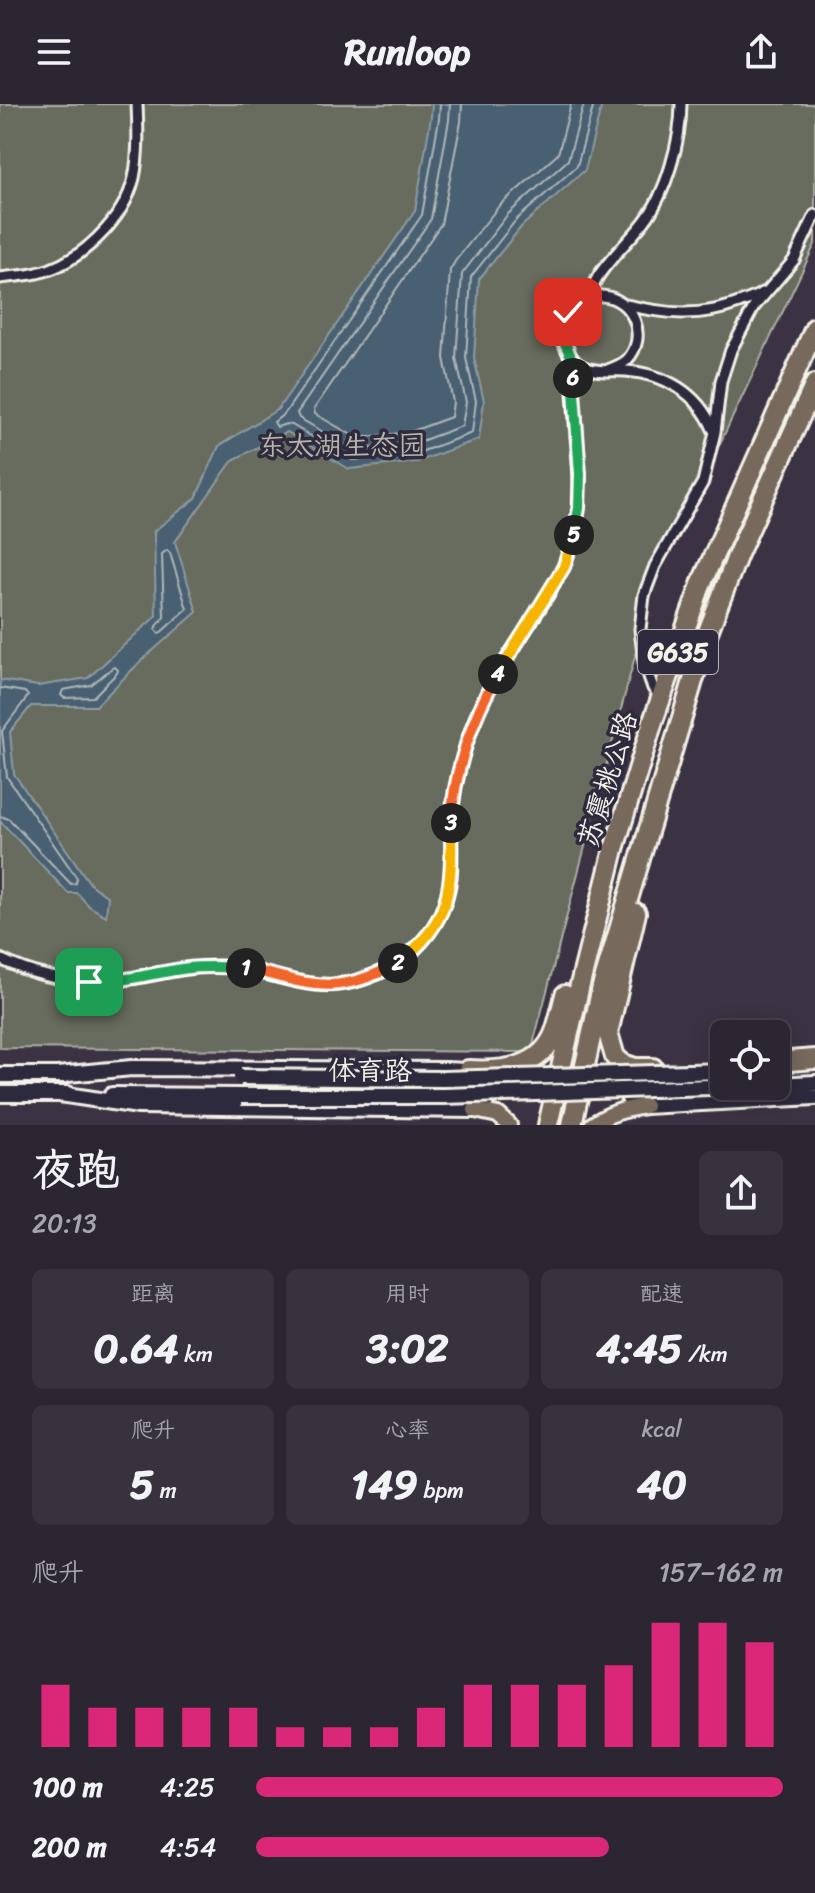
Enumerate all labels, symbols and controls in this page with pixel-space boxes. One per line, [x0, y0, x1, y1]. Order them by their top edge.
text: Runloop [345, 20, 470, 84]
icon: menu [32, 30, 76, 74]
icon: share [739, 30, 783, 74]
pin [534, 278, 602, 346]
icon: check [546, 290, 590, 334]
pin: 6 [553, 358, 593, 398]
text: 6 [567, 358, 579, 397]
park label: 东太湖生态园 [258, 421, 426, 470]
pin: 5 [554, 515, 594, 555]
text: 5 [567, 515, 581, 554]
road number: G635 [638, 630, 718, 674]
pin: 4 [478, 654, 518, 694]
text: 4 [491, 654, 505, 693]
street label: 苏震桃公路 [564, 705, 651, 853]
pin: 3 [431, 803, 471, 843]
text: 3 [445, 803, 457, 842]
pin: 2 [378, 943, 418, 983]
text: 2 [392, 943, 404, 982]
pin [55, 948, 123, 1016]
pin: 1 [226, 948, 266, 988]
text: 1 [241, 948, 251, 987]
icon: arrive [67, 960, 111, 1004]
map controls [710, 1020, 790, 1100]
button: locate [710, 1020, 790, 1100]
street label: 体育路 [328, 1046, 412, 1095]
text: 夜跑 [32, 1131, 120, 1209]
button: share [699, 1151, 783, 1235]
text: 20:13 [32, 1200, 97, 1246]
text: 距离 [131, 1274, 175, 1313]
text: 用时 [385, 1274, 430, 1313]
text: 配速 [640, 1274, 684, 1313]
text: 0.64 [93, 1313, 179, 1384]
text: 3:02 [366, 1313, 449, 1384]
text: 4:45 [596, 1313, 682, 1384]
text: km [179, 1335, 213, 1374]
text: /km [682, 1335, 728, 1374]
text: 爬升 [131, 1410, 175, 1449]
text: 心率 [385, 1410, 430, 1449]
text: kcal [642, 1410, 682, 1449]
text: 5 [130, 1449, 154, 1520]
text: 149 [351, 1449, 418, 1520]
text: 40 [637, 1449, 687, 1520]
text: m [154, 1471, 177, 1510]
text: bpm [418, 1471, 464, 1510]
text: 爬升 [32, 1549, 84, 1595]
text: 157–162 m [659, 1549, 783, 1595]
text: 100 m [32, 1764, 103, 1810]
text: 4:25 [160, 1764, 215, 1810]
text: 200 m [32, 1824, 107, 1870]
text: 4:54 [160, 1824, 216, 1870]

